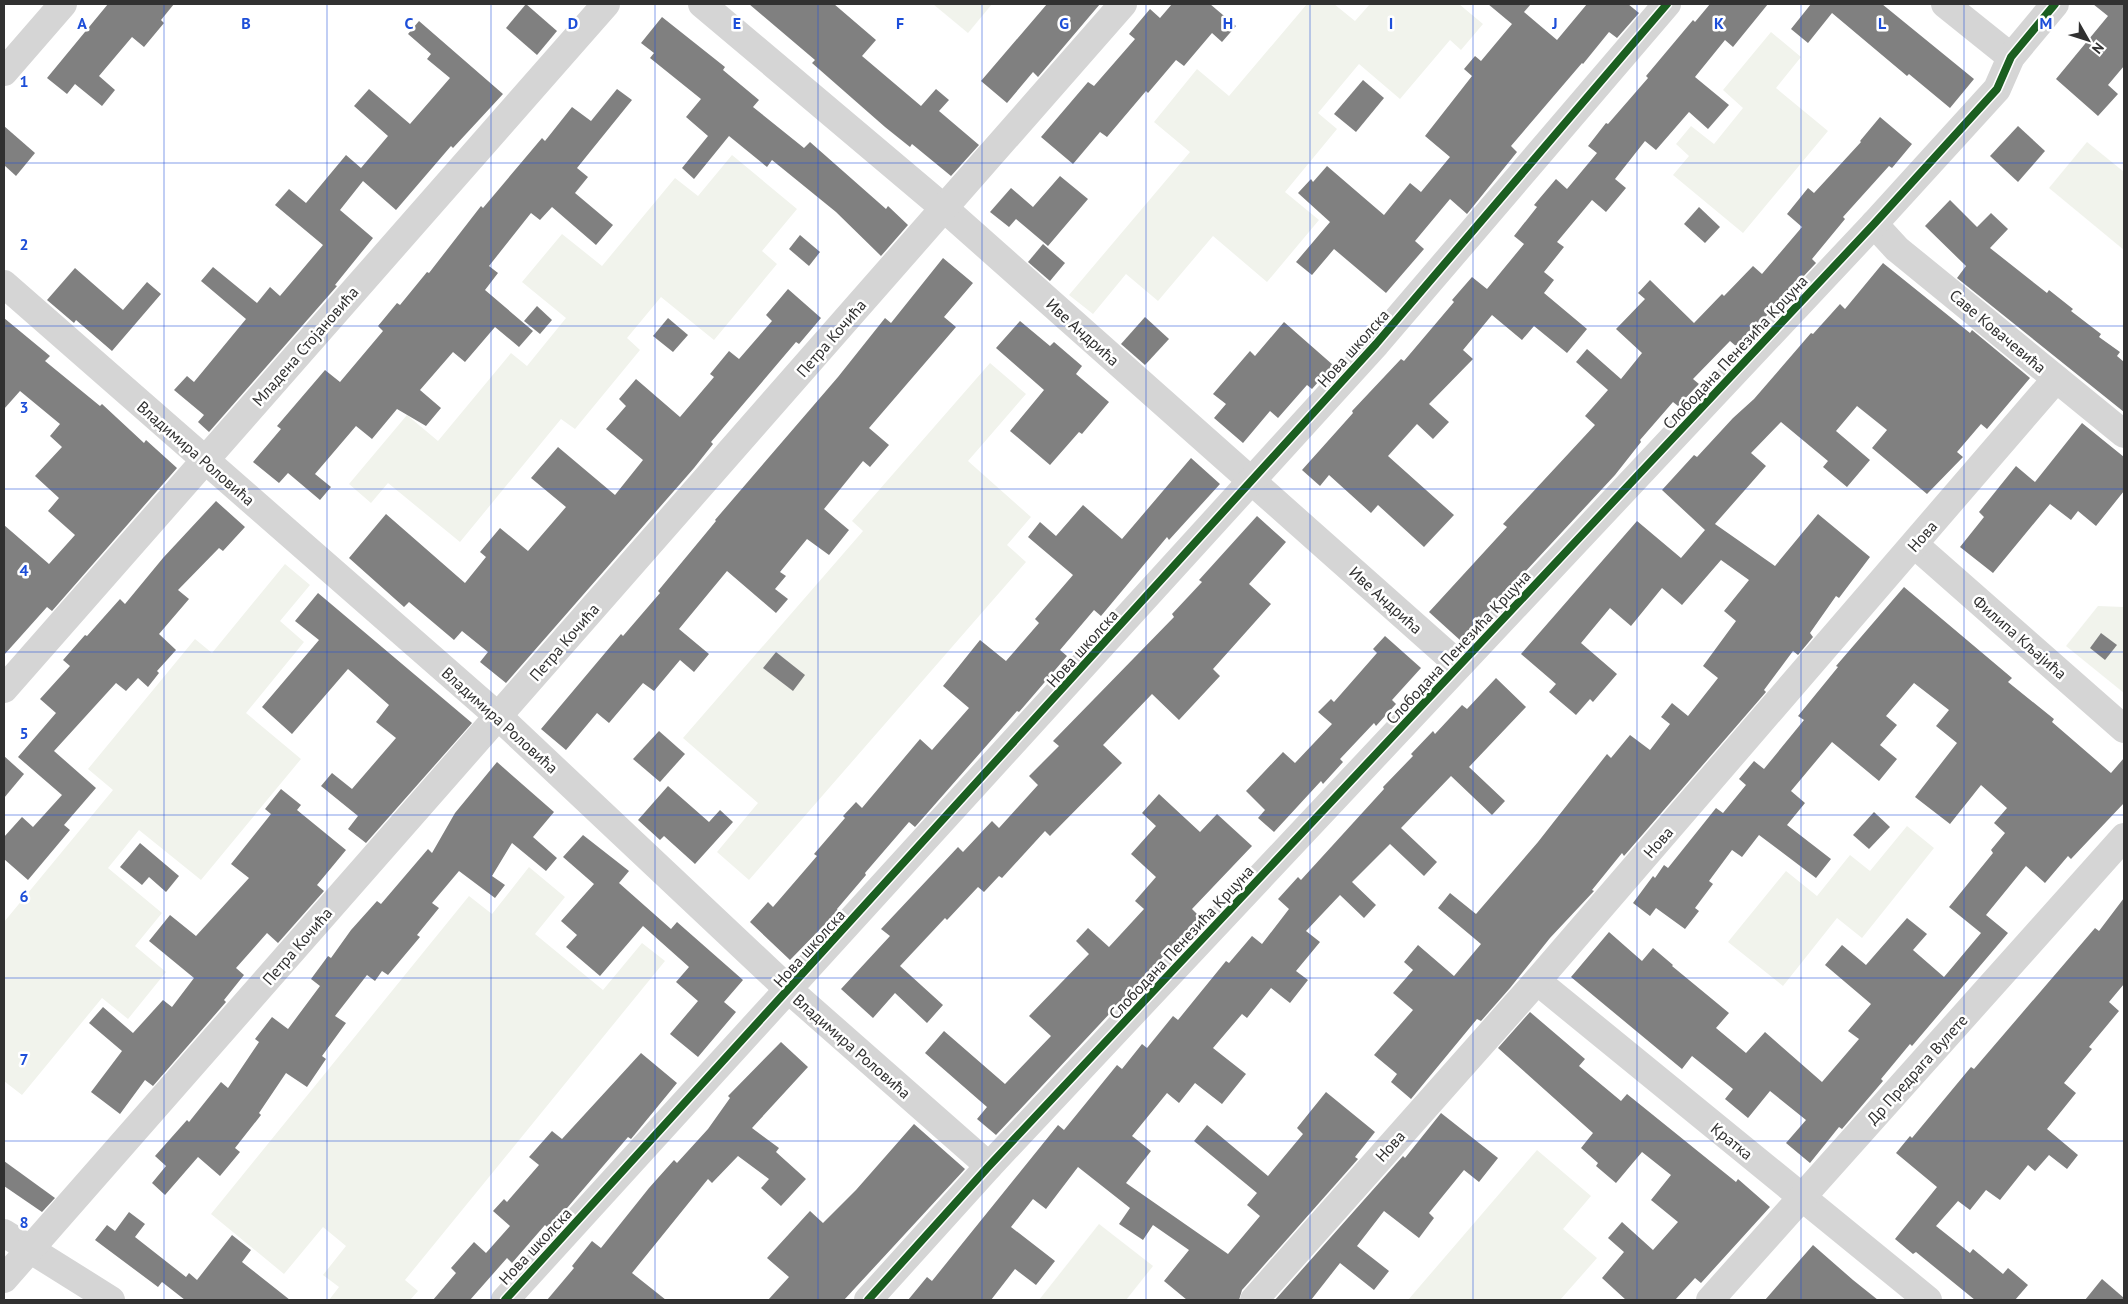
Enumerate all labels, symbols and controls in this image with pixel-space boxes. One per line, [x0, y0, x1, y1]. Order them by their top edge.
text: A [77, 13, 87, 33]
text: B [241, 13, 251, 33]
text: C [405, 13, 414, 33]
text: D [568, 13, 578, 33]
text: E [733, 13, 741, 33]
text: F [896, 13, 904, 33]
text: G [1059, 13, 1069, 33]
text: H [1223, 13, 1233, 33]
text: I [1389, 13, 1393, 33]
text: J [1551, 13, 1558, 33]
text: K [1714, 13, 1724, 33]
text: L [1878, 13, 1887, 33]
text: M [2040, 13, 2052, 33]
north arrow [2063, 15, 2113, 65]
text: N [2088, 39, 2108, 57]
text: 1 [19, 71, 29, 91]
text: 2 [19, 234, 29, 254]
street label: Слободана Пенезића Крцуна [1658, 271, 1812, 433]
street label: Младена Стојановића [248, 282, 362, 410]
street label: Саве Ковачевића [1946, 285, 2050, 377]
street label: Иве Андрића [1042, 294, 1124, 370]
street label: Петра Кочића [792, 295, 870, 381]
street label: Нова школска [1313, 305, 1393, 391]
street label: Владимира Роловића [133, 396, 259, 510]
text: 3 [19, 397, 29, 417]
street label: Нова [1903, 516, 1941, 556]
text: 4 [19, 560, 29, 580]
street label: Иве Андрића [1345, 562, 1427, 638]
street label: Слободана Пенезића Крцуна [1381, 566, 1535, 728]
street label: Филипа Кљајића [1969, 591, 2071, 683]
street label: Петра Кочића [525, 599, 603, 685]
street label: Нова школска [1042, 605, 1122, 691]
street label: Владимира Роловића [438, 663, 562, 777]
text: 5 [19, 723, 29, 743]
street label: Нова [1639, 822, 1677, 862]
street label: Слободана Пенезића Крцуна [1104, 861, 1258, 1023]
text: 6 [19, 886, 29, 906]
street label: Петра Кочића [258, 903, 336, 989]
street label: Нова школска [769, 905, 849, 991]
street label: Владимира Роловића [789, 989, 915, 1103]
street label: Др Предрага Вулете [1862, 1010, 1972, 1128]
text: 7 [19, 1049, 29, 1069]
street label: Кратка [1707, 1118, 1757, 1164]
street label: Нова [1371, 1126, 1409, 1166]
street label: Нова школска [494, 1203, 576, 1289]
text: 8 [19, 1212, 29, 1232]

